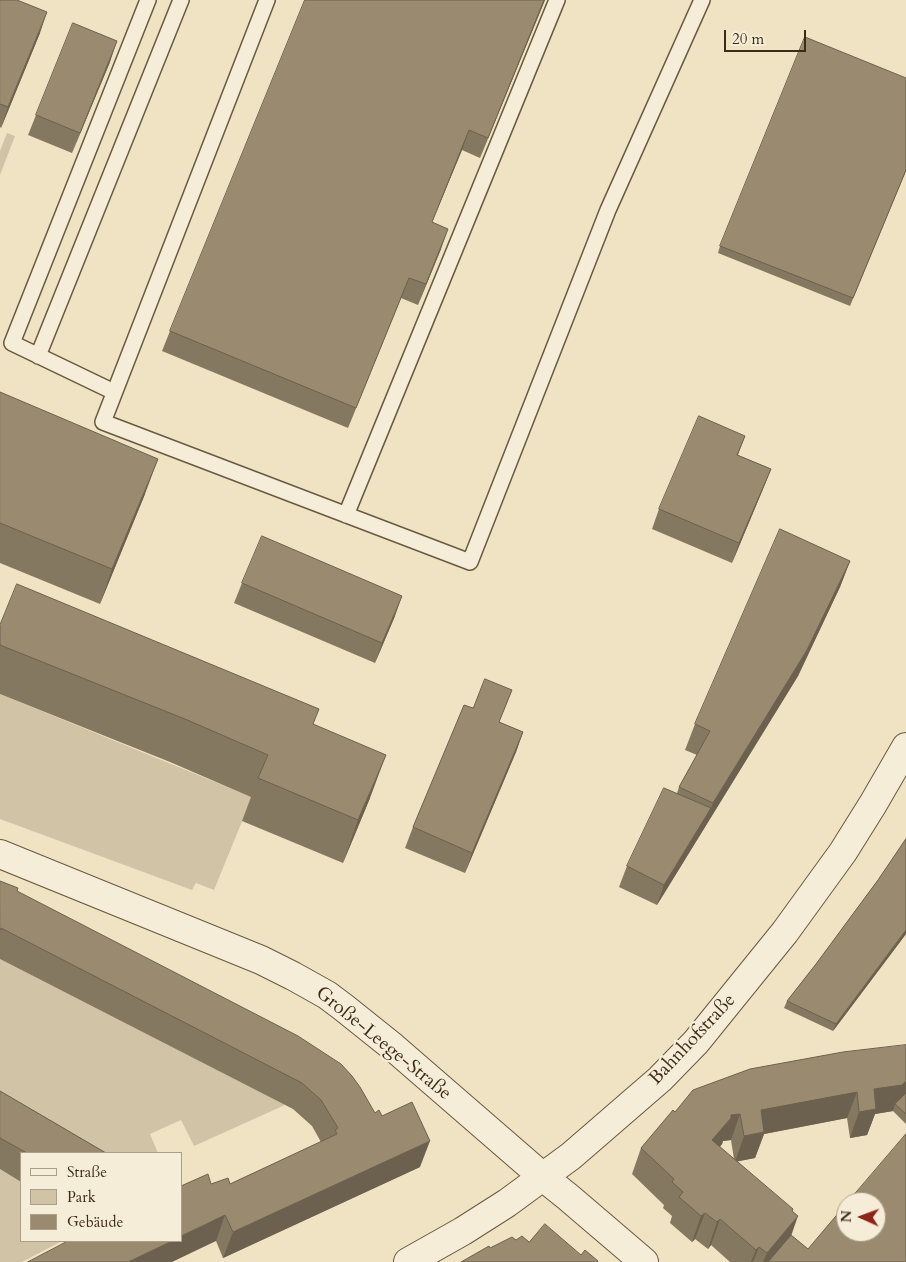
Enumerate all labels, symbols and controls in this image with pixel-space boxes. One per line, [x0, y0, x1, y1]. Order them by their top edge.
scale bar [726, 20, 808, 52]
text: 20 m [732, 29, 764, 49]
street label: Große-Leege-Straße [311, 982, 455, 1106]
street label: Bahnhofstraße [645, 990, 741, 1090]
legend [20, 1152, 182, 1242]
text: Straße [67, 1162, 107, 1182]
text: Park [67, 1187, 96, 1207]
north arrow [836, 1192, 886, 1242]
text: N [837, 1210, 856, 1223]
text: Gebäude [67, 1212, 123, 1232]

